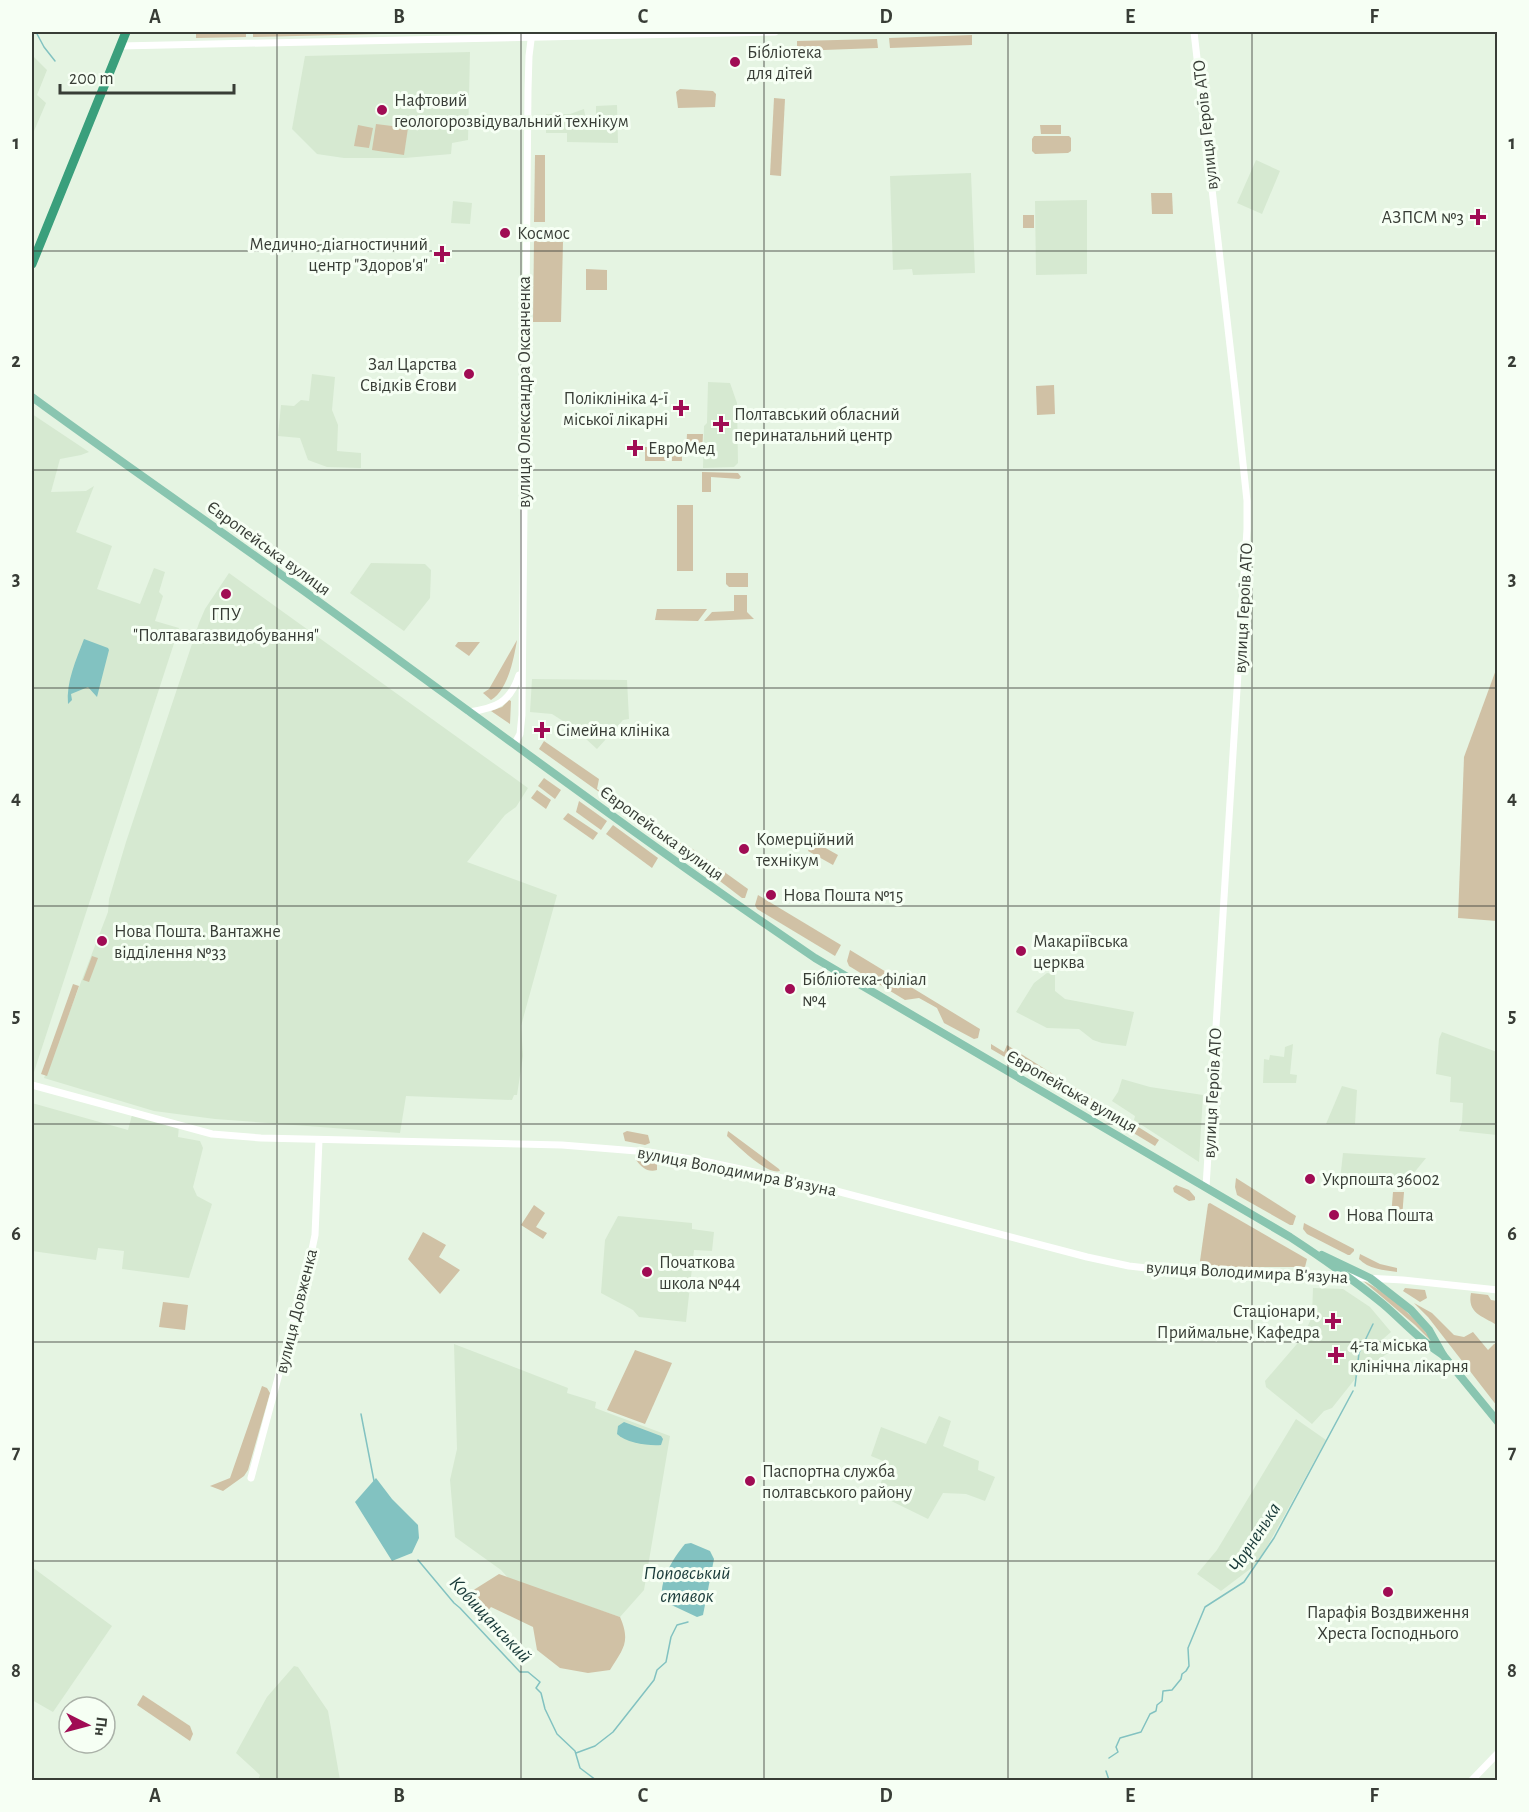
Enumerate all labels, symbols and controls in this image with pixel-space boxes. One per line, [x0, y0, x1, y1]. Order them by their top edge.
text: A [149, 7, 161, 27]
text: B [393, 7, 405, 27]
text: C [638, 7, 649, 27]
text: D [879, 7, 893, 27]
text: E [1125, 7, 1135, 27]
text: F [1369, 7, 1379, 27]
place label: Бібліотека для дітей [747, 43, 822, 83]
marker: Бібліотека для дітей [728, 55, 742, 69]
scale bar [60, 57, 234, 95]
street label: вулиця Героїв АТО [1190, 59, 1222, 191]
text: 200 m [69, 70, 114, 88]
place label: Нафтовий геологорозвідувальний технікум [394, 92, 629, 131]
marker: Нафтовий геологорозвідувальний технікум [375, 103, 389, 117]
text: 1 [12, 133, 20, 153]
text: 1 [1508, 133, 1516, 153]
marker: АЗПСМ №3 [1469, 208, 1487, 226]
place label: АЗПСМ №3 [1382, 209, 1464, 227]
place label: Космос [517, 225, 570, 243]
marker: Космос [498, 226, 512, 240]
place label: Медично-діагностичний центр "Здоров'я" [249, 236, 428, 275]
marker: Медично-діагностичний центр "Здоров'я" [433, 245, 451, 263]
street label: вулиця Олександра Оксанченка [516, 276, 534, 508]
text: 2 [11, 351, 21, 371]
text: 2 [1507, 351, 1517, 371]
place label: Зал Царства Cвідків Єгови [360, 356, 457, 395]
marker: Зал Царства Cвідків Єгови [462, 367, 476, 381]
place label: Поліклініка 4-ї міської лікарні [563, 390, 668, 429]
marker: Поліклініка 4-ї міської лікарні [672, 399, 690, 417]
place label: Полтавський обласний перинатальний центр [734, 405, 900, 445]
marker: Полтавський обласний перинатальний центр [712, 415, 730, 433]
marker: ЕвроМед [626, 439, 644, 457]
place label: ЕвроМед [648, 440, 715, 458]
street label: Європейська вулиця [203, 498, 334, 600]
street label: вулиця Героїв АТО [1232, 542, 1256, 674]
text: 3 [12, 569, 20, 589]
text: 3 [1508, 569, 1516, 589]
marker: ГПУ "Полтавагазвидобування" [219, 587, 233, 601]
place label: ГПУ "Полтавагазвидобування" [133, 606, 319, 645]
marker: Сімейна клініка [533, 721, 551, 739]
place label: Сімейна клініка [556, 722, 670, 740]
street label: Європейська вулиця [596, 783, 727, 885]
text: 4 [11, 788, 21, 808]
text: 4 [1507, 788, 1517, 808]
place label: Комерційний технікум [755, 831, 854, 870]
marker: Комерційний технікум [737, 842, 751, 856]
place label: Нова Пошта №15 [783, 887, 903, 905]
marker: Нова Пошта №15 [764, 888, 778, 902]
place label: Нова Пошта. Вантажне відділення №33 [114, 923, 281, 962]
place label: Макаріївська церква [1033, 933, 1128, 972]
marker: Нова Пошта. Вантажне відділення №33 [95, 934, 109, 948]
marker: Макаріївська церква [1014, 944, 1028, 958]
place label: Бібліотека-філіал №4 [802, 970, 927, 1010]
marker: Бібліотека-філіал №4 [783, 982, 797, 996]
text: 5 [12, 1006, 20, 1026]
text: 5 [1508, 1006, 1516, 1026]
street label: вулиця Героїв АТО [1201, 1027, 1225, 1159]
street label: Європейська вулиця [1003, 1047, 1140, 1137]
street label: вулиця Володимира В'язуна [636, 1144, 838, 1200]
place label: Укрпошта 36002 [1322, 1171, 1440, 1189]
marker: Укрпошта 36002 [1303, 1172, 1317, 1186]
place label: Нова Пошта [1346, 1207, 1434, 1225]
marker: Нова Пошта [1327, 1208, 1341, 1222]
text: 6 [11, 1224, 21, 1244]
text: 6 [1507, 1224, 1517, 1244]
street label: вулиця Довженка [273, 1247, 321, 1375]
place label: Початкова школа №44 [659, 1254, 741, 1293]
street label: вулиця Володимира В'язуна [1145, 1259, 1349, 1287]
marker: Початкова школа №44 [640, 1265, 654, 1279]
place label: Стаціонари, Приймальне, Кафедра [1157, 1303, 1320, 1342]
marker: Стаціонари, Приймальне, Кафедра [1324, 1312, 1342, 1330]
place label: 4-та міська клінічна лікарня [1350, 1337, 1469, 1376]
marker: 4-та міська клінічна лікарня [1327, 1346, 1345, 1364]
text: 7 [12, 1442, 21, 1462]
text: 7 [1508, 1442, 1517, 1462]
place label: Паспортна служба полтавського району [762, 1462, 912, 1502]
marker: Паспортна служба полтавського району [743, 1474, 757, 1488]
water label: Чорненька [1225, 1499, 1285, 1576]
water label: Поповський ставок [644, 1563, 730, 1606]
water label: Кобищанський [445, 1573, 535, 1667]
marker: Парафія Воздвиження Хреста Господнього [1381, 1585, 1395, 1599]
place label: Парафія Воздвиження Хреста Господнього [1307, 1604, 1469, 1643]
text: 8 [11, 1661, 21, 1681]
text: 8 [1507, 1661, 1517, 1681]
north arrow [57, 1695, 117, 1755]
text: Пн [92, 1716, 110, 1737]
text: A [149, 1786, 161, 1806]
text: B [393, 1786, 405, 1806]
text: C [638, 1786, 649, 1806]
text: D [879, 1786, 893, 1806]
text: E [1125, 1786, 1135, 1806]
text: F [1369, 1786, 1379, 1806]

